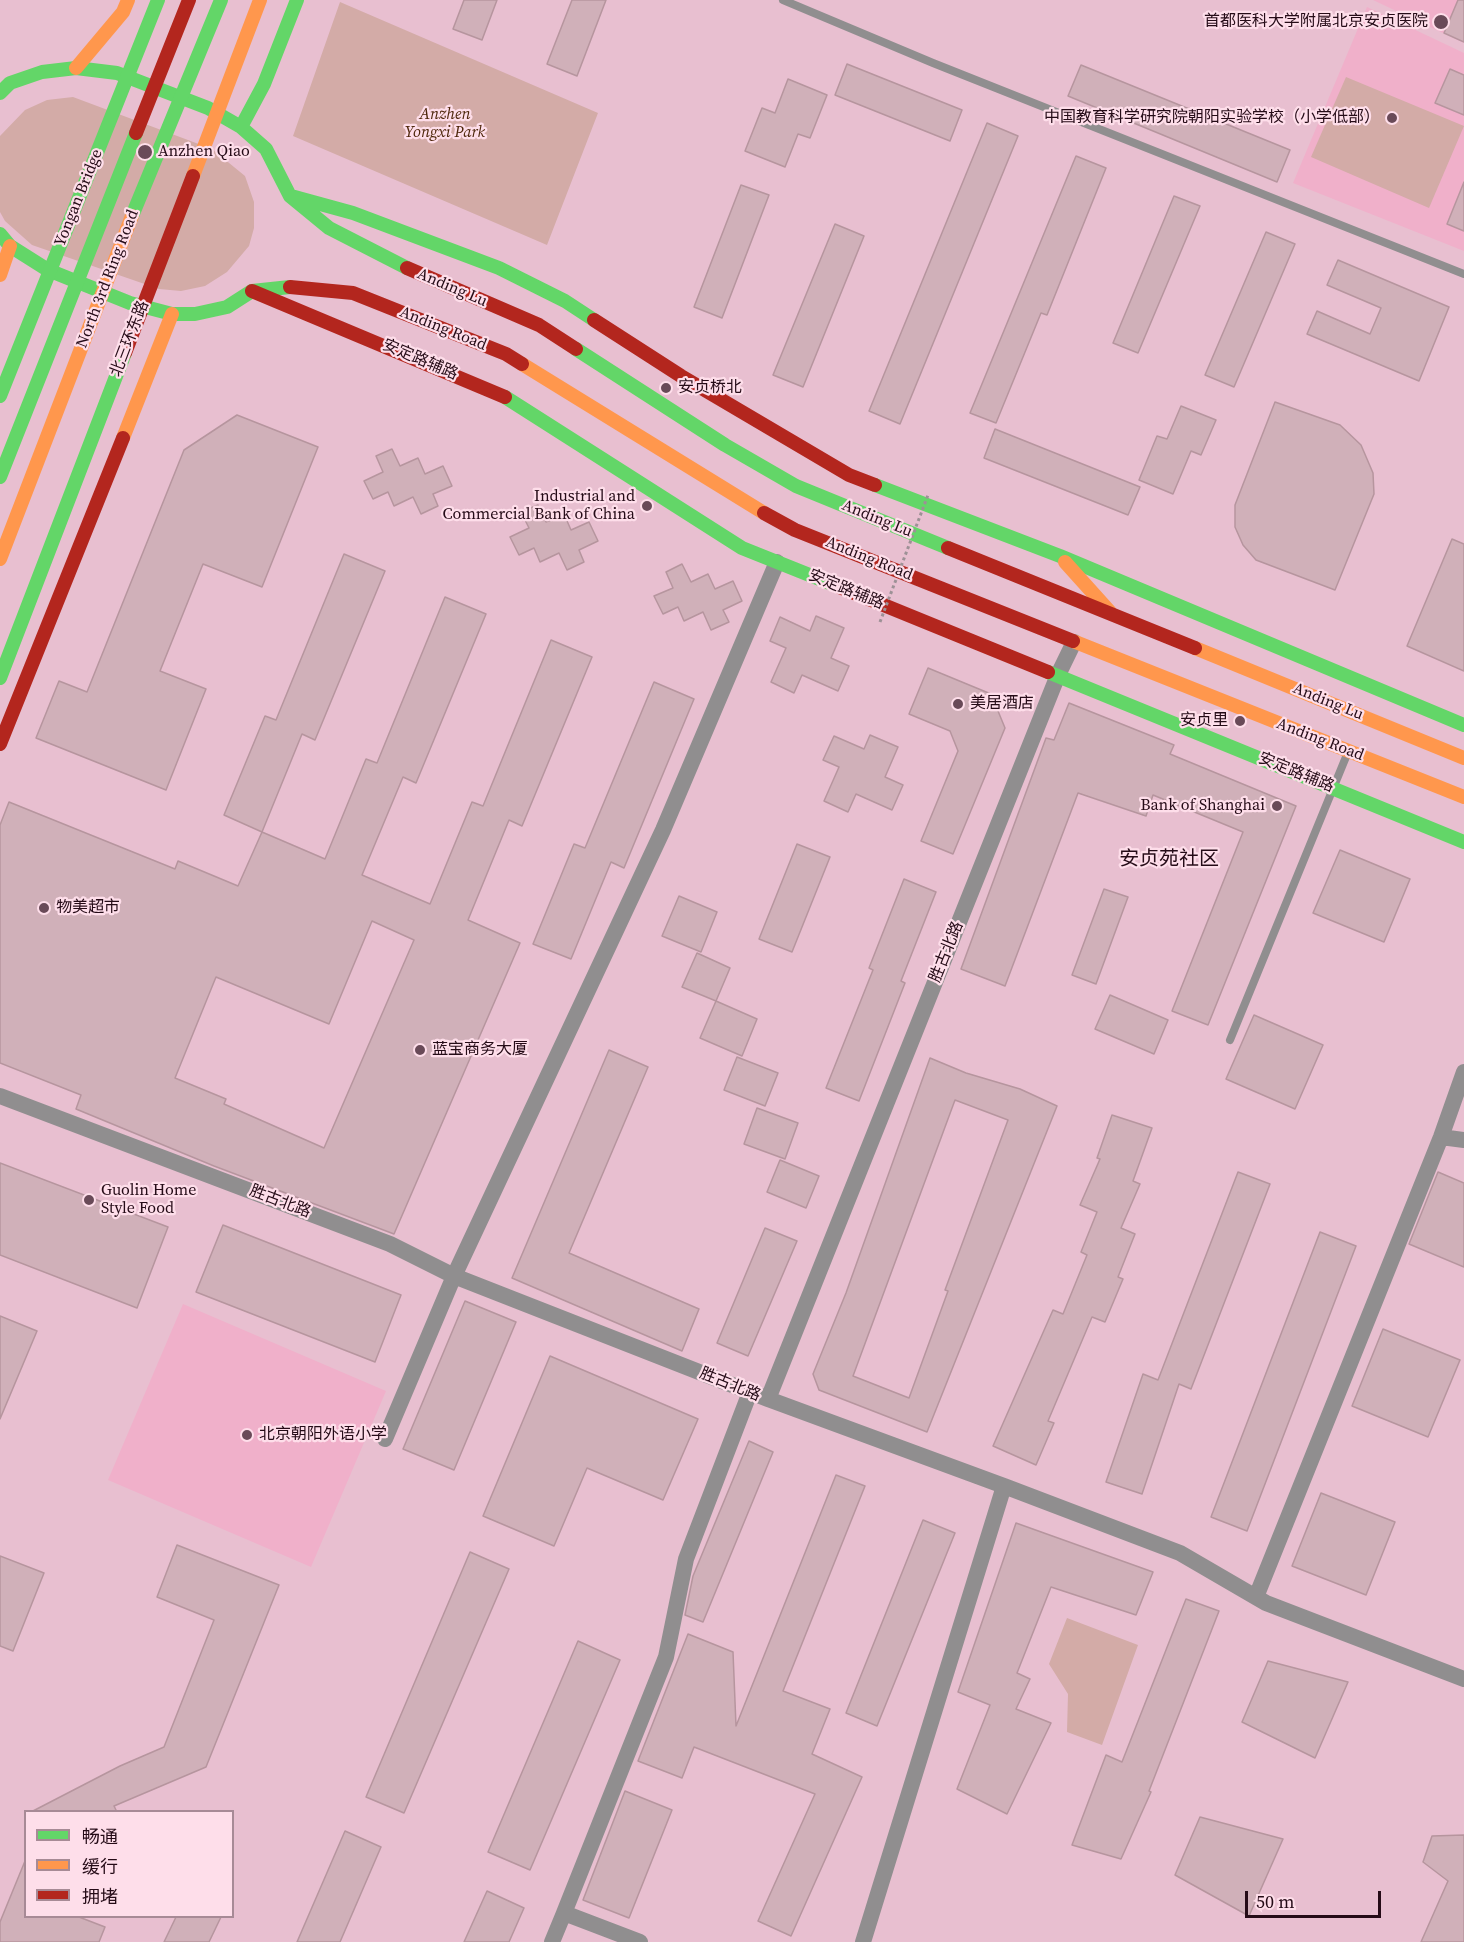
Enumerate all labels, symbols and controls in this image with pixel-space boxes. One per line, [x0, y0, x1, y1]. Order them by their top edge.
place label: 首都医科大学附属北京安贞医院 [1204, 12, 1428, 32]
marker: 首都医科大学附属北京安贞医院 [1432, 13, 1450, 31]
park label: Anzhen Yongxi Park [405, 105, 485, 143]
place label: 中国教育科学研究院朝阳实验学校（小学低部） [1044, 108, 1380, 128]
marker: 中国教育科学研究院朝阳实验学校（小学低部） [1385, 111, 1399, 125]
place label: Anzhen Qiao [158, 142, 250, 162]
marker: Anzhen Qiao [136, 143, 154, 161]
street label: Yongan Bridge [51, 146, 107, 250]
street label: North 3rd Ring Road [73, 207, 143, 351]
street label: Anding Lu [414, 265, 490, 311]
street label: 北三环东路 [107, 298, 153, 380]
street label: Anding Road [397, 303, 489, 355]
street label: 安定路辅路 [379, 336, 461, 384]
place label: 安贞桥北 [678, 378, 742, 398]
marker: 安贞桥北 [659, 381, 673, 395]
place label: Industrial and Commercial Bank of China [443, 487, 635, 525]
street label: Anding Lu [839, 496, 915, 542]
marker: Industrial and Commercial Bank of China [640, 499, 654, 513]
street label: Anding Road [823, 533, 915, 585]
street label: 安定路辅路 [805, 566, 887, 614]
street label: Anding Lu [1290, 679, 1366, 725]
place label: 美居酒店 [970, 694, 1034, 714]
marker: 美居酒店 [951, 697, 965, 711]
place label: 安贞里 [1180, 711, 1228, 731]
marker: 安贞里 [1233, 714, 1247, 728]
street label: Anding Road [1274, 715, 1366, 765]
street label: 安定路辅路 [1255, 749, 1337, 797]
place label: Bank of Shanghai [1140, 796, 1265, 816]
marker: Bank of Shanghai [1270, 799, 1284, 813]
district label: 安贞苑社区 [1119, 848, 1219, 872]
place label: 物美超市 [56, 898, 120, 918]
marker: 物美超市 [37, 901, 51, 915]
street label: 胜古北路 [926, 919, 968, 985]
place label: 蓝宝商务大厦 [432, 1040, 528, 1060]
marker: 蓝宝商务大厦 [413, 1043, 427, 1057]
place label: Guolin Home Style Food [101, 1181, 196, 1219]
street label: 胜古北路 [247, 1182, 313, 1222]
marker: Guolin Home Style Food [82, 1193, 96, 1207]
street label: 胜古北路 [697, 1364, 763, 1406]
place label: 北京朝阳外语小学 [259, 1425, 387, 1445]
marker: 北京朝阳外语小学 [240, 1428, 254, 1442]
legend [24, 1810, 234, 1918]
text: 畅通 [82, 1824, 118, 1849]
text: 缓行 [82, 1854, 118, 1879]
scale bar [1248, 1879, 1384, 1917]
text: 拥堵 [82, 1884, 118, 1909]
text: 50 m [1256, 1889, 1294, 1914]

